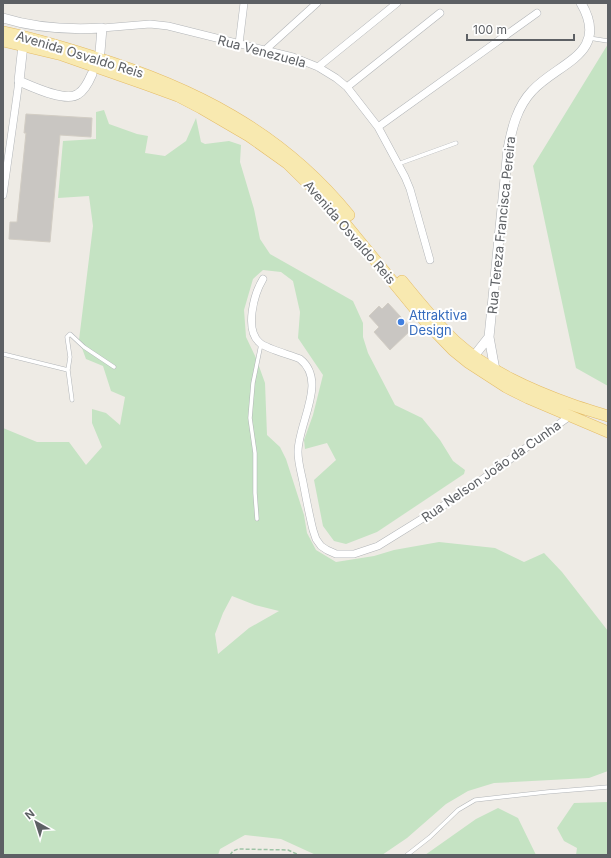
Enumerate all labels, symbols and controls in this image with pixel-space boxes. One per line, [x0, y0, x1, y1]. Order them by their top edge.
scale bar [467, 16, 574, 42]
text: 100 m [473, 22, 507, 37]
street label: Avenida Osvaldo Reis [14, 27, 146, 81]
street label: Rua Venezuela [216, 32, 308, 70]
street label: Rua Tereza Francisca Pereira [484, 135, 518, 315]
street label: Avenida Osvaldo Reis [301, 177, 399, 287]
place label: Attraktiva Design [409, 307, 467, 338]
marker: Attraktiva Design [396, 317, 406, 327]
street label: Rua Nelson João da Cunha [418, 417, 564, 525]
north arrow [16, 802, 56, 842]
text: N [22, 806, 37, 822]

